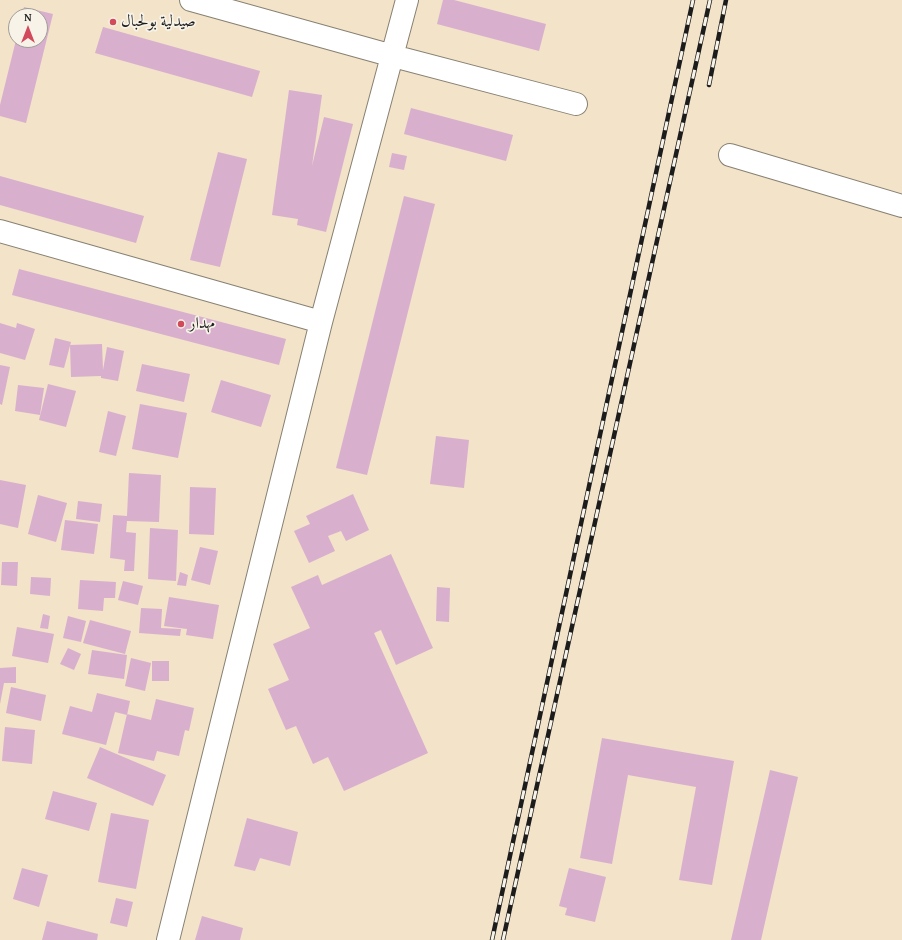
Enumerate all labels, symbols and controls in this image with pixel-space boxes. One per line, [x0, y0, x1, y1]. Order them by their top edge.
north arrow [8, 8, 48, 48]
text: N [24, 9, 32, 25]
place label: صيدلية بولحبال [121, 12, 196, 32]
marker: صيدلية بولحبال [108, 17, 118, 27]
place label: مهدار [189, 314, 215, 334]
marker: مهدار [176, 319, 186, 329]

